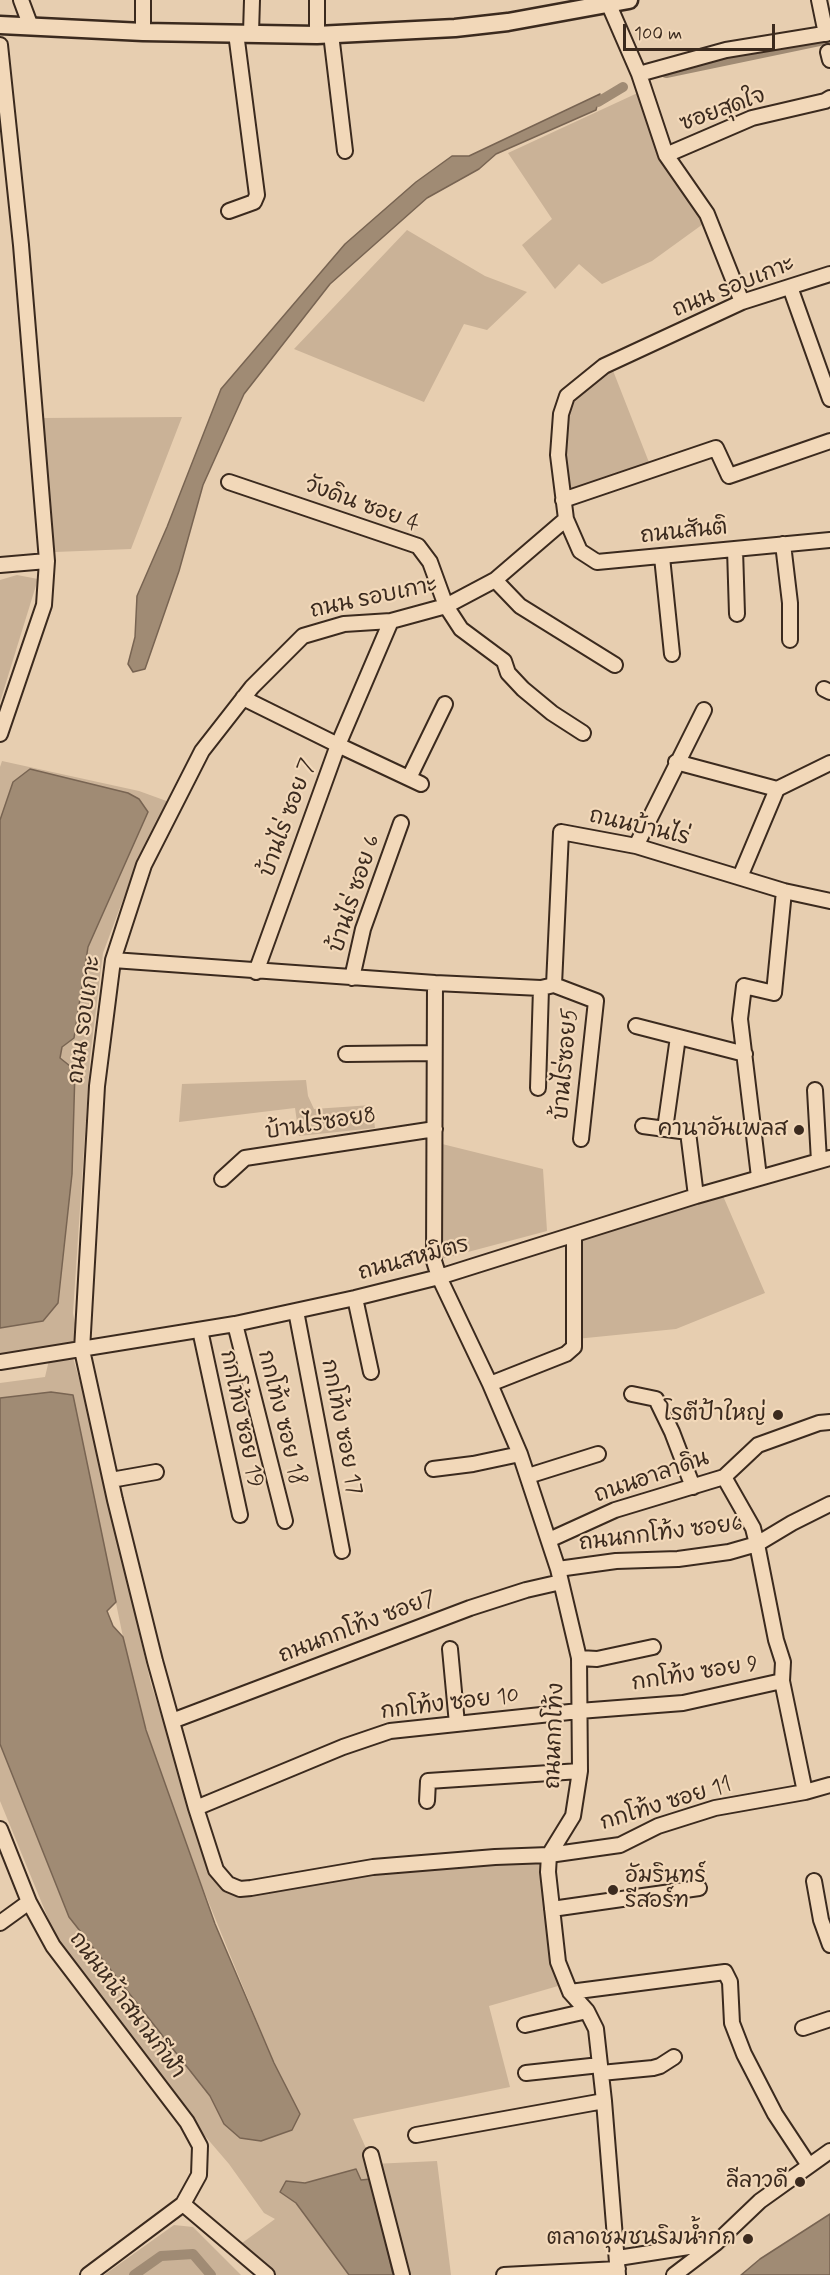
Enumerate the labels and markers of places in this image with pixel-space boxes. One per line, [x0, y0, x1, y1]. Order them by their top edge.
place label: คานาอันเพลส [658, 1117, 787, 1143]
marker: คานาอันเพลส [792, 1123, 806, 1137]
place label: โรตีป้าใหญ่ [663, 1402, 766, 1428]
marker: โรตีป้าใหญ่ [771, 1408, 785, 1422]
place label: อัมรินทร์ รีสอร์ท [625, 1864, 706, 1916]
marker: อัมรินทร์ รีสอร์ท [606, 1883, 620, 1897]
place label: ลีลาวดี [726, 2169, 788, 2195]
marker: ลีลาวดี [793, 2175, 807, 2189]
place label: ตลาดชุมชนริมน้ำกก [547, 2226, 736, 2252]
marker: ตลาดชุมชนริมน้ำกก [741, 2232, 755, 2246]

